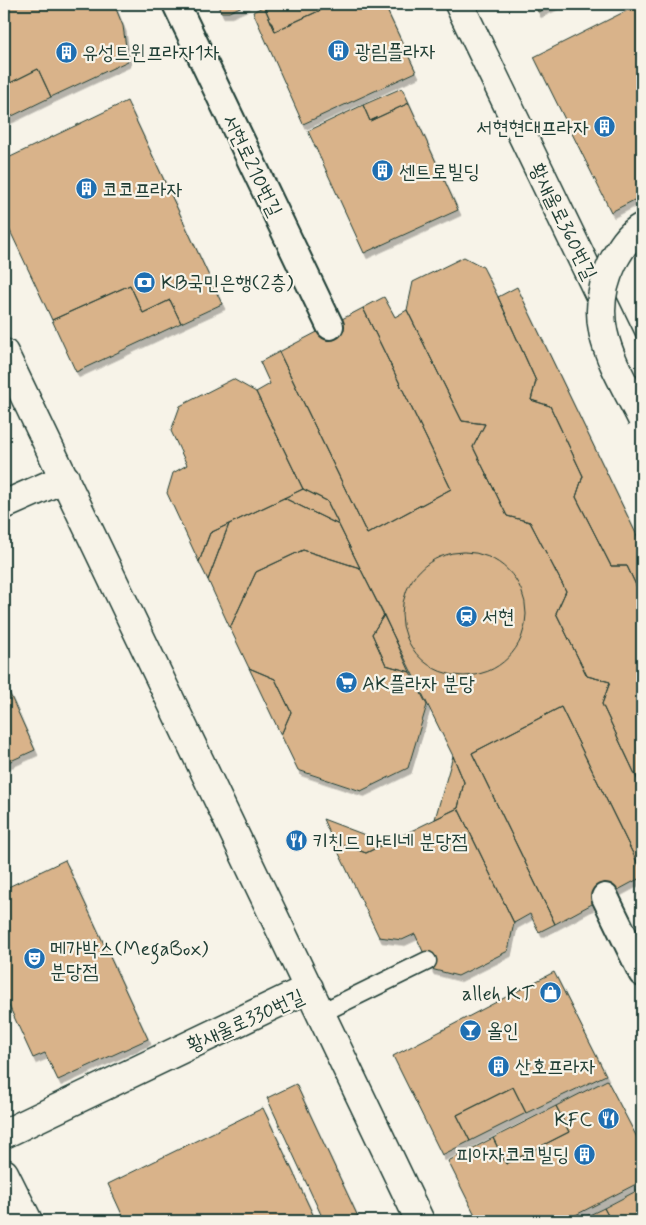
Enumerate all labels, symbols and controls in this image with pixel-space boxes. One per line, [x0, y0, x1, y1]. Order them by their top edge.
building icon: 광림플라자 [327, 39, 351, 63]
place label: 광림플라자 [355, 39, 435, 66]
building icon: 유성트윈프라자1차 [54, 40, 78, 64]
place label: 유성트윈프라자1차 [82, 40, 220, 67]
street label: 서현로210번길 [215, 110, 288, 221]
place label: 서현현대프라자 [476, 115, 589, 142]
building icon: 서현현대프라자 [593, 115, 617, 139]
building icon: 센트로빌딩 [371, 159, 395, 183]
place label: 센트로빌딩 [399, 159, 479, 186]
street label: 황새울로360번길 [523, 159, 603, 285]
building icon: 코코프라자 [74, 177, 98, 201]
place label: 코코프라자 [102, 177, 182, 204]
bank icon: KB국민은행(2층) [133, 270, 157, 294]
place label: KB국민은행(2층) [161, 270, 293, 297]
station icon: 서현 [454, 604, 478, 628]
place label: 서현 [482, 604, 514, 631]
supermarket icon: AK플라자 분당 [334, 671, 358, 695]
place label: AK플라자 분당 [362, 671, 475, 698]
restaurant icon: 키친드 마티네 분당점 [284, 829, 308, 853]
place label: 키친드 마티네 분당점 [312, 829, 468, 856]
place label: 메가박스(MegaBox) 분당점 [50, 936, 208, 986]
theatre icon: 메가박스(MegaBox) 분당점 [22, 947, 46, 971]
place label: alleh KT [462, 981, 535, 1008]
shop icon: alleh KT [538, 981, 562, 1005]
street label: 황새울로330번길 [183, 983, 309, 1059]
bar icon: 올인 [459, 1018, 483, 1042]
place label: 올인 [487, 1018, 519, 1045]
building icon: 산호프라자 [487, 1054, 511, 1078]
place label: 산호프라자 [515, 1054, 595, 1081]
place label: KFC [554, 1107, 592, 1134]
restaurant icon: KFC [596, 1107, 620, 1131]
place label: 피아자코코빌딩 [456, 1142, 569, 1169]
building icon: 피아자코코빌딩 [573, 1142, 597, 1166]

